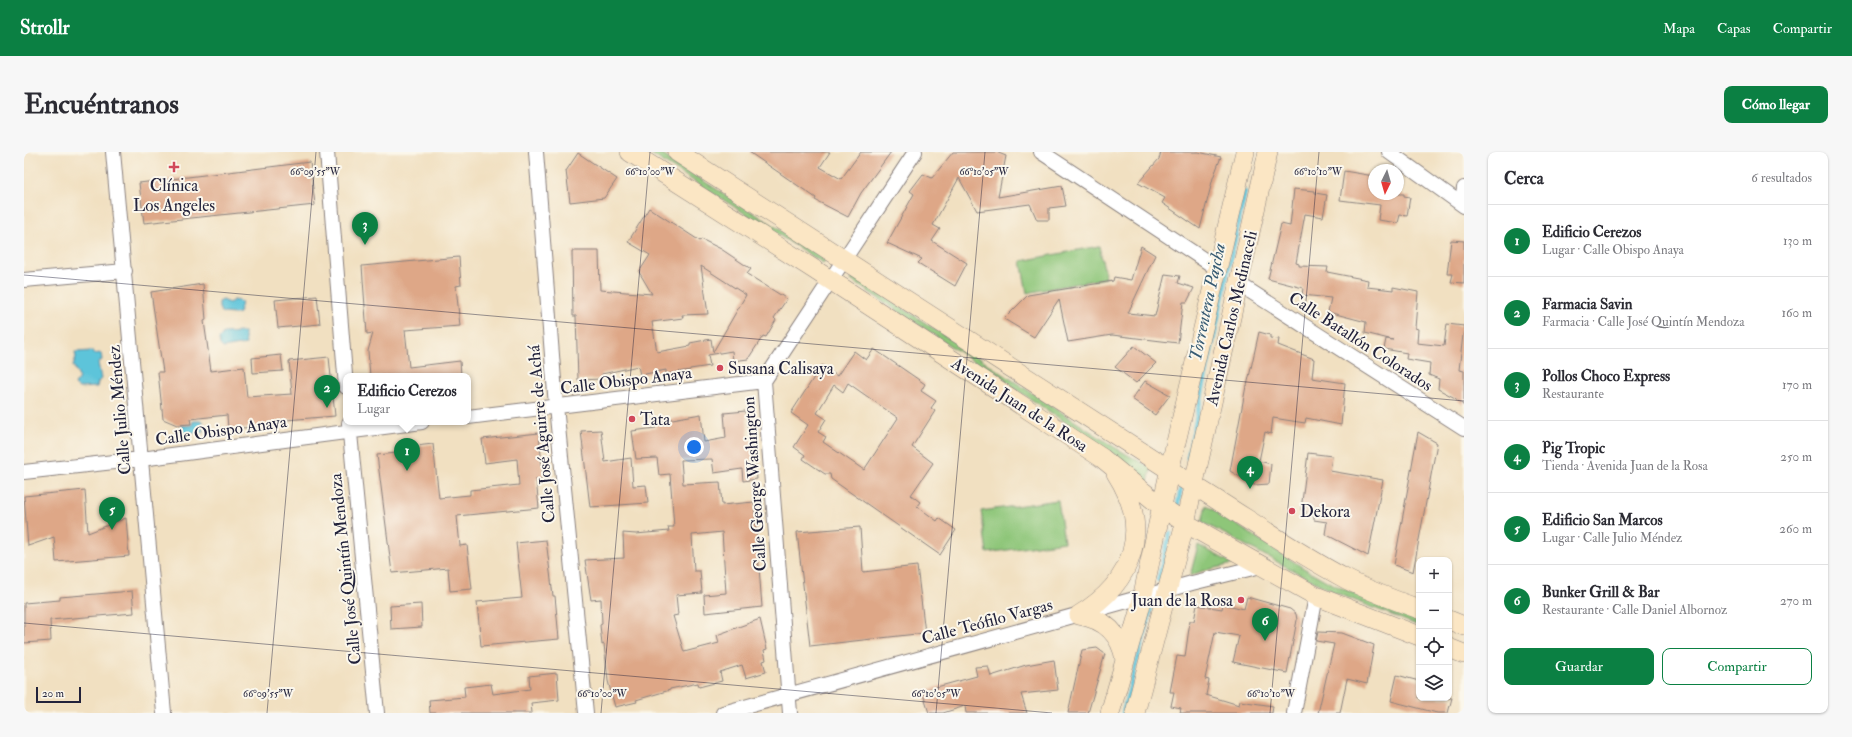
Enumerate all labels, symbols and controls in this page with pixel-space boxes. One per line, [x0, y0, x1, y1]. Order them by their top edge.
text: Strollr [20, 16, 70, 40]
text: Mapa [1663, 20, 1695, 37]
text: Capas [1717, 20, 1751, 37]
text: Compartir [1773, 20, 1832, 37]
button: Cómo llegar [1724, 86, 1828, 123]
text: Encuéntranos [24, 87, 179, 122]
marker: Clínica Los Angeles [168, 161, 180, 173]
north arrow [1368, 164, 1404, 200]
text: 66°09'55"W [290, 166, 341, 178]
text: 66°10'00"W [625, 166, 676, 178]
text: 66°10'05"W [960, 166, 1009, 178]
text: 66°10'10"W [1294, 166, 1343, 178]
text: Cerca [1504, 168, 1544, 189]
text: 6 resultados [1751, 170, 1812, 186]
place label: Clínica Los Angeles [133, 175, 215, 216]
pin: 3 [352, 212, 378, 245]
text: Edificio Cerezos [1542, 223, 1641, 242]
street label: Avenida Carlos Medinaceli [1201, 228, 1262, 409]
text: 1 [1515, 233, 1519, 249]
text: 130 m [1783, 233, 1812, 249]
water label: Torrentera Pajcha [1184, 241, 1231, 363]
text: Lugar · Calle Obispo Anaya [1542, 242, 1684, 258]
street label: Calle Batallón Colorados [1285, 287, 1437, 396]
text: Farmacia Savin [1542, 295, 1632, 314]
text: 2 [1514, 305, 1520, 321]
text: 160 m [1781, 305, 1812, 321]
text: Farmacia · Calle José Quintín Mendoza [1542, 314, 1745, 330]
street label: Calle José Aguirre de Achá [523, 343, 561, 524]
street label: Calle Julio Méndez [103, 344, 137, 476]
street label: Avenida Juan de la Rosa [946, 352, 1093, 458]
place label: Susana Calisaya [728, 358, 835, 380]
street label: Calle Obispo Anaya [559, 362, 694, 400]
marker: Susana Calisaya [715, 363, 725, 373]
text: Pollos Choco Express [1542, 367, 1670, 386]
popup [343, 373, 471, 425]
pin: 2 [314, 375, 340, 408]
text: 3 [1515, 377, 1520, 393]
text: 170 m [1782, 377, 1812, 393]
text: Edificio Cerezos [357, 382, 457, 401]
text: Restaurante [1542, 386, 1604, 402]
street label: Calle George Washington [738, 396, 771, 572]
text: Lugar [357, 401, 390, 417]
place label: Tata [640, 409, 671, 430]
street label: Calle Obispo Anaya [154, 411, 289, 451]
marker: Tata [627, 414, 637, 424]
your location [684, 437, 704, 457]
pin: 1 [394, 438, 420, 471]
text: Pig Tropic [1542, 439, 1605, 458]
text: 4 [1513, 449, 1521, 465]
text: 250 m [1780, 449, 1812, 465]
pin: 4 [1237, 456, 1263, 489]
text: Tienda · Avenida Juan de la Rosa [1542, 458, 1708, 474]
street label: Calle José Quintín Mendoza [325, 471, 367, 666]
pin: 5 [99, 497, 125, 530]
place label: Dekora [1300, 501, 1351, 522]
marker: Dekora [1287, 506, 1297, 516]
text: Edificio San Marcos [1542, 511, 1663, 530]
text: 5 [1514, 521, 1520, 537]
text: 260 m [1779, 521, 1812, 537]
text: Lugar · Calle Julio Méndez [1542, 530, 1682, 546]
map controls [1416, 557, 1452, 701]
button: + [1416, 557, 1452, 593]
text: Bunker Grill & Bar [1542, 583, 1660, 602]
place label: Juan de la Rosa [1130, 590, 1234, 612]
button: − [1416, 593, 1452, 629]
text: 6 [1514, 593, 1520, 609]
text: 270 m [1780, 593, 1812, 609]
street label: Calle Teófilo Vargas [919, 594, 1055, 649]
marker: Juan de la Rosa [1236, 595, 1246, 605]
text: Restaurante · Calle Daniel Albornoz [1542, 602, 1727, 618]
pin: 6 [1252, 608, 1278, 641]
button: locate [1416, 629, 1452, 665]
button: Guardar [1504, 648, 1654, 685]
button: Compartir [1662, 648, 1812, 685]
button: layers [1416, 665, 1452, 701]
scale bar [36, 685, 81, 704]
text: 20 m [42, 687, 64, 700]
text: 66°09'55"W [243, 688, 294, 700]
text: 66°10'00"W [577, 688, 628, 700]
text: 66°10'05"W [912, 688, 961, 700]
text: 66°10'10"W [1247, 688, 1296, 700]

